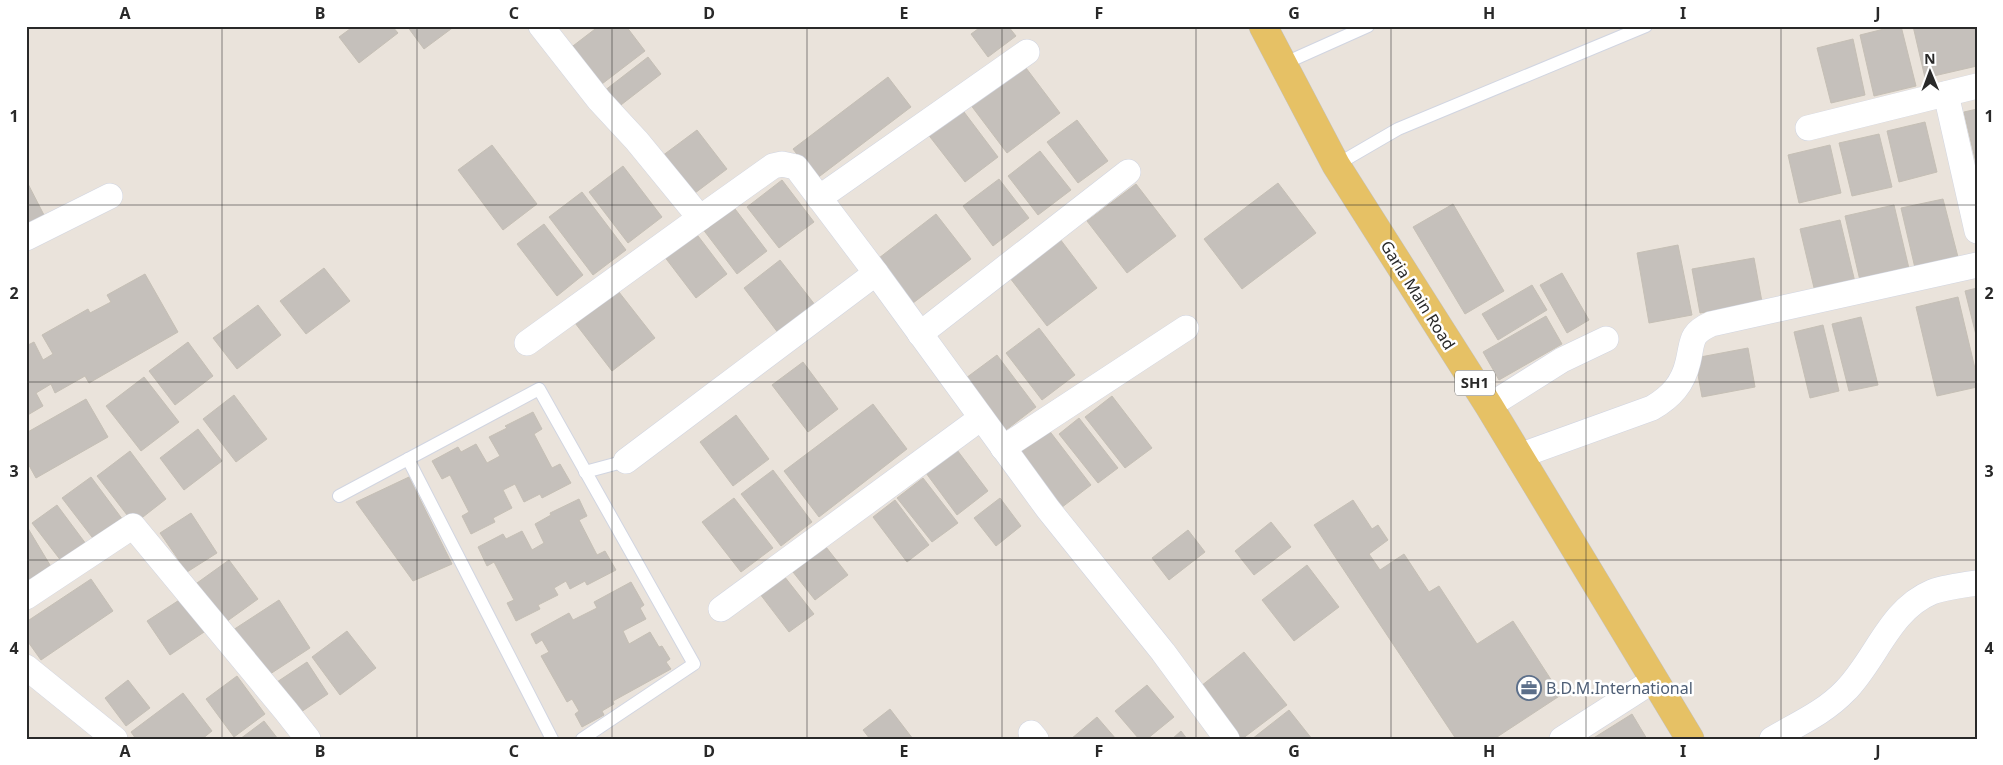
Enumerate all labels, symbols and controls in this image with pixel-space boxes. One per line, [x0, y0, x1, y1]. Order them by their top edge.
text: A [119, 2, 131, 24]
text: B [315, 2, 325, 24]
text: C [509, 2, 519, 24]
text: D [703, 2, 715, 24]
text: E [900, 2, 909, 24]
text: F [1095, 2, 1103, 24]
text: G [1288, 2, 1300, 24]
text: H [1483, 2, 1495, 24]
text: I [1680, 2, 1686, 24]
text: J [1873, 2, 1881, 24]
north arrow [1906, 48, 1956, 98]
text: N [1924, 49, 1936, 68]
text: 1 [9, 105, 19, 127]
text: 1 [1984, 105, 1994, 127]
street label: Garia Main Road [1376, 236, 1460, 354]
text: 2 [9, 282, 19, 304]
text: 2 [1984, 282, 1994, 304]
road number: SH1 [1455, 370, 1495, 396]
text: 3 [9, 460, 19, 482]
text: 3 [1984, 460, 1994, 482]
text: 4 [9, 637, 19, 659]
text: 4 [1984, 637, 1994, 659]
office icon: B.D.M.International [1516, 675, 1542, 701]
place label: B.D.M.International [1546, 677, 1693, 699]
text: A [119, 740, 131, 762]
text: B [315, 740, 325, 762]
text: C [509, 740, 519, 762]
text: D [703, 740, 715, 762]
text: E [900, 740, 909, 762]
text: F [1095, 740, 1103, 762]
text: G [1288, 740, 1300, 762]
text: H [1483, 740, 1495, 762]
text: I [1680, 740, 1686, 762]
text: J [1873, 740, 1881, 762]

